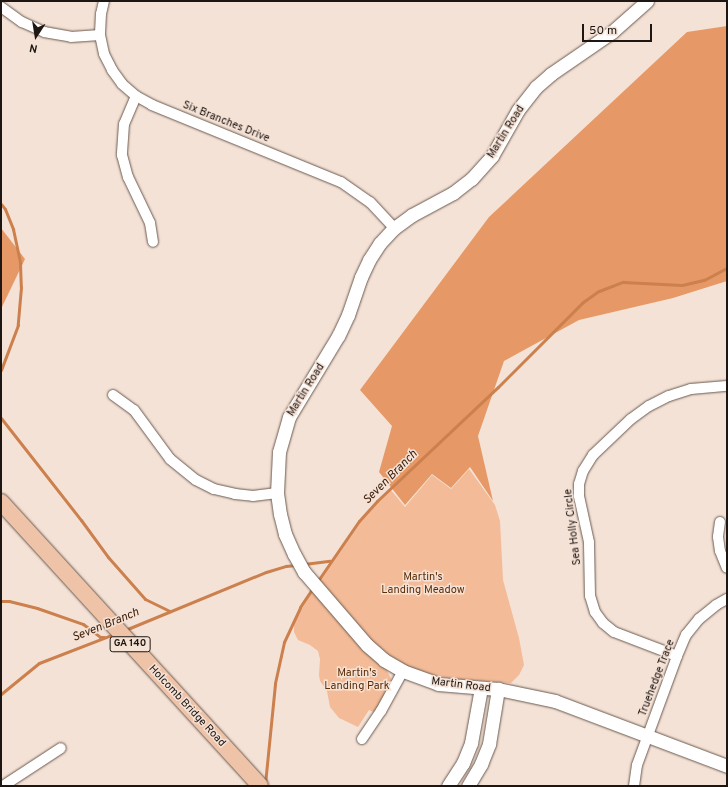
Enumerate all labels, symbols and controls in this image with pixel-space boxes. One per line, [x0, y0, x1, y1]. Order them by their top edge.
north arrow [16, 16, 56, 56]
scale bar [584, 16, 654, 42]
text: 50 m [589, 23, 617, 39]
text: N [28, 40, 39, 55]
street label: Six Branches Drive [181, 99, 271, 145]
street label: Martin Road [485, 103, 527, 161]
street label: Martin Road [285, 361, 327, 419]
water label: Seven Branch [361, 448, 421, 508]
street label: Sea Holly Circle [562, 488, 584, 566]
park label: Martin's Landing Meadow [381, 571, 465, 597]
water label: Seven Branch [70, 606, 142, 646]
road number: GA 140 [109, 636, 151, 652]
street label: Truehedge Trace [636, 637, 678, 719]
street label: Holcomb Bridge Road [146, 662, 228, 750]
park label: Martin's Landing Park [324, 667, 390, 693]
street label: Martin Road [430, 675, 492, 695]

